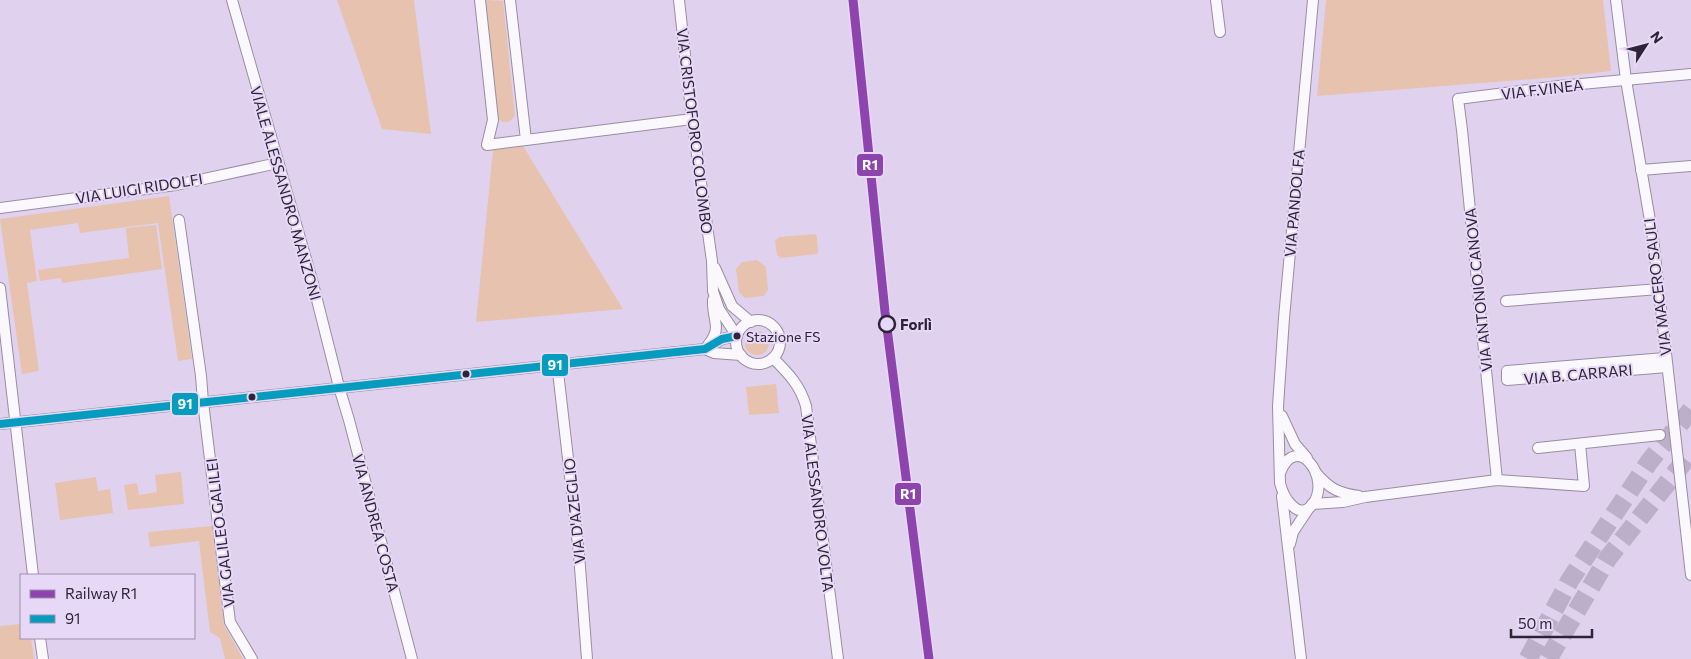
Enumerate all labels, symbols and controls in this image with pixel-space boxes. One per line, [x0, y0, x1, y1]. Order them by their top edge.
north arrow [1621, 20, 1671, 70]
street label: VIA CRISTOFORO COLOMBO [673, 27, 717, 235]
text: N [1647, 28, 1667, 46]
street label: VIA F.VINEA [1500, 75, 1584, 103]
street label: VIALE ALESSANDRO MANZONI [247, 84, 325, 302]
street label: VIA PANDOLFA [1280, 148, 1308, 258]
line badge: R1 [856, 153, 884, 177]
text: R1 [862, 156, 878, 173]
street label: VIA LUIGI RIDOLFI [74, 169, 204, 207]
street label: VIA ANTONIO CANOVA [1460, 207, 1496, 373]
street label: VIA MACERO SAULI [1640, 217, 1674, 357]
marker: Forlì [878, 315, 896, 333]
place label: Forlì [900, 315, 932, 333]
place label: Stazione FS [746, 328, 820, 345]
marker: Stazione FS [732, 331, 742, 341]
line badge: 91 [541, 353, 569, 377]
text: 91 [548, 356, 562, 373]
street label: VIA B. CARRARI [1523, 360, 1633, 388]
unlabelled marker [461, 369, 471, 379]
line badge: 91 [171, 392, 199, 416]
unlabelled marker [247, 392, 257, 402]
text: 91 [178, 395, 192, 412]
street label: VIA ALESSANDRO VOLTA [798, 413, 838, 593]
street label: VIA ANDREA COSTA [349, 452, 403, 594]
street label: VIA GALILEO GALILEI [202, 457, 238, 609]
street label: VIA D'AZEGLIO [559, 457, 589, 565]
line badge: R1 [894, 482, 922, 506]
text: R1 [900, 485, 916, 502]
legend [20, 574, 195, 639]
text: Railway R1 [65, 584, 137, 602]
scale bar [1511, 606, 1592, 638]
text: 91 [65, 609, 81, 627]
text: 50 m [1518, 614, 1552, 632]

